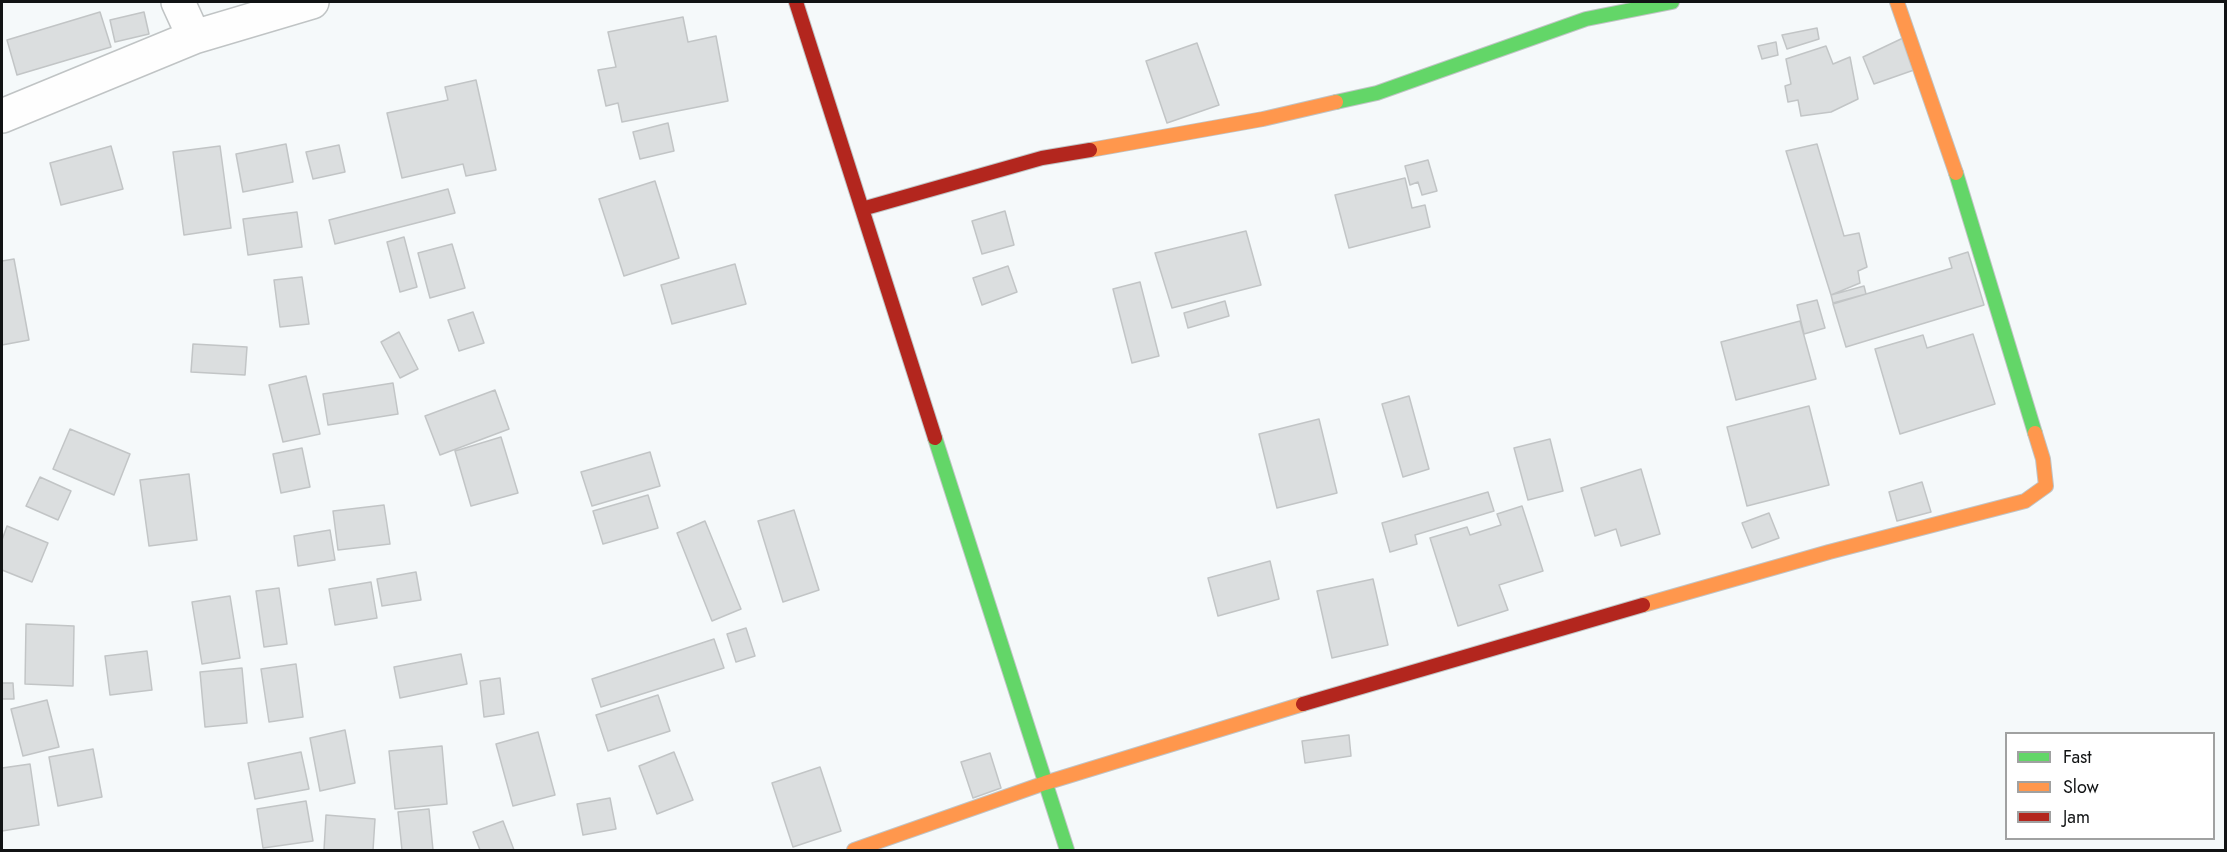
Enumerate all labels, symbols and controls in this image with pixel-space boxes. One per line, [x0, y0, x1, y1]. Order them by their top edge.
legend [2005, 732, 2215, 840]
text: Fast [2063, 744, 2092, 770]
text: Slow [2063, 774, 2099, 800]
text: Jam [2063, 804, 2090, 830]

